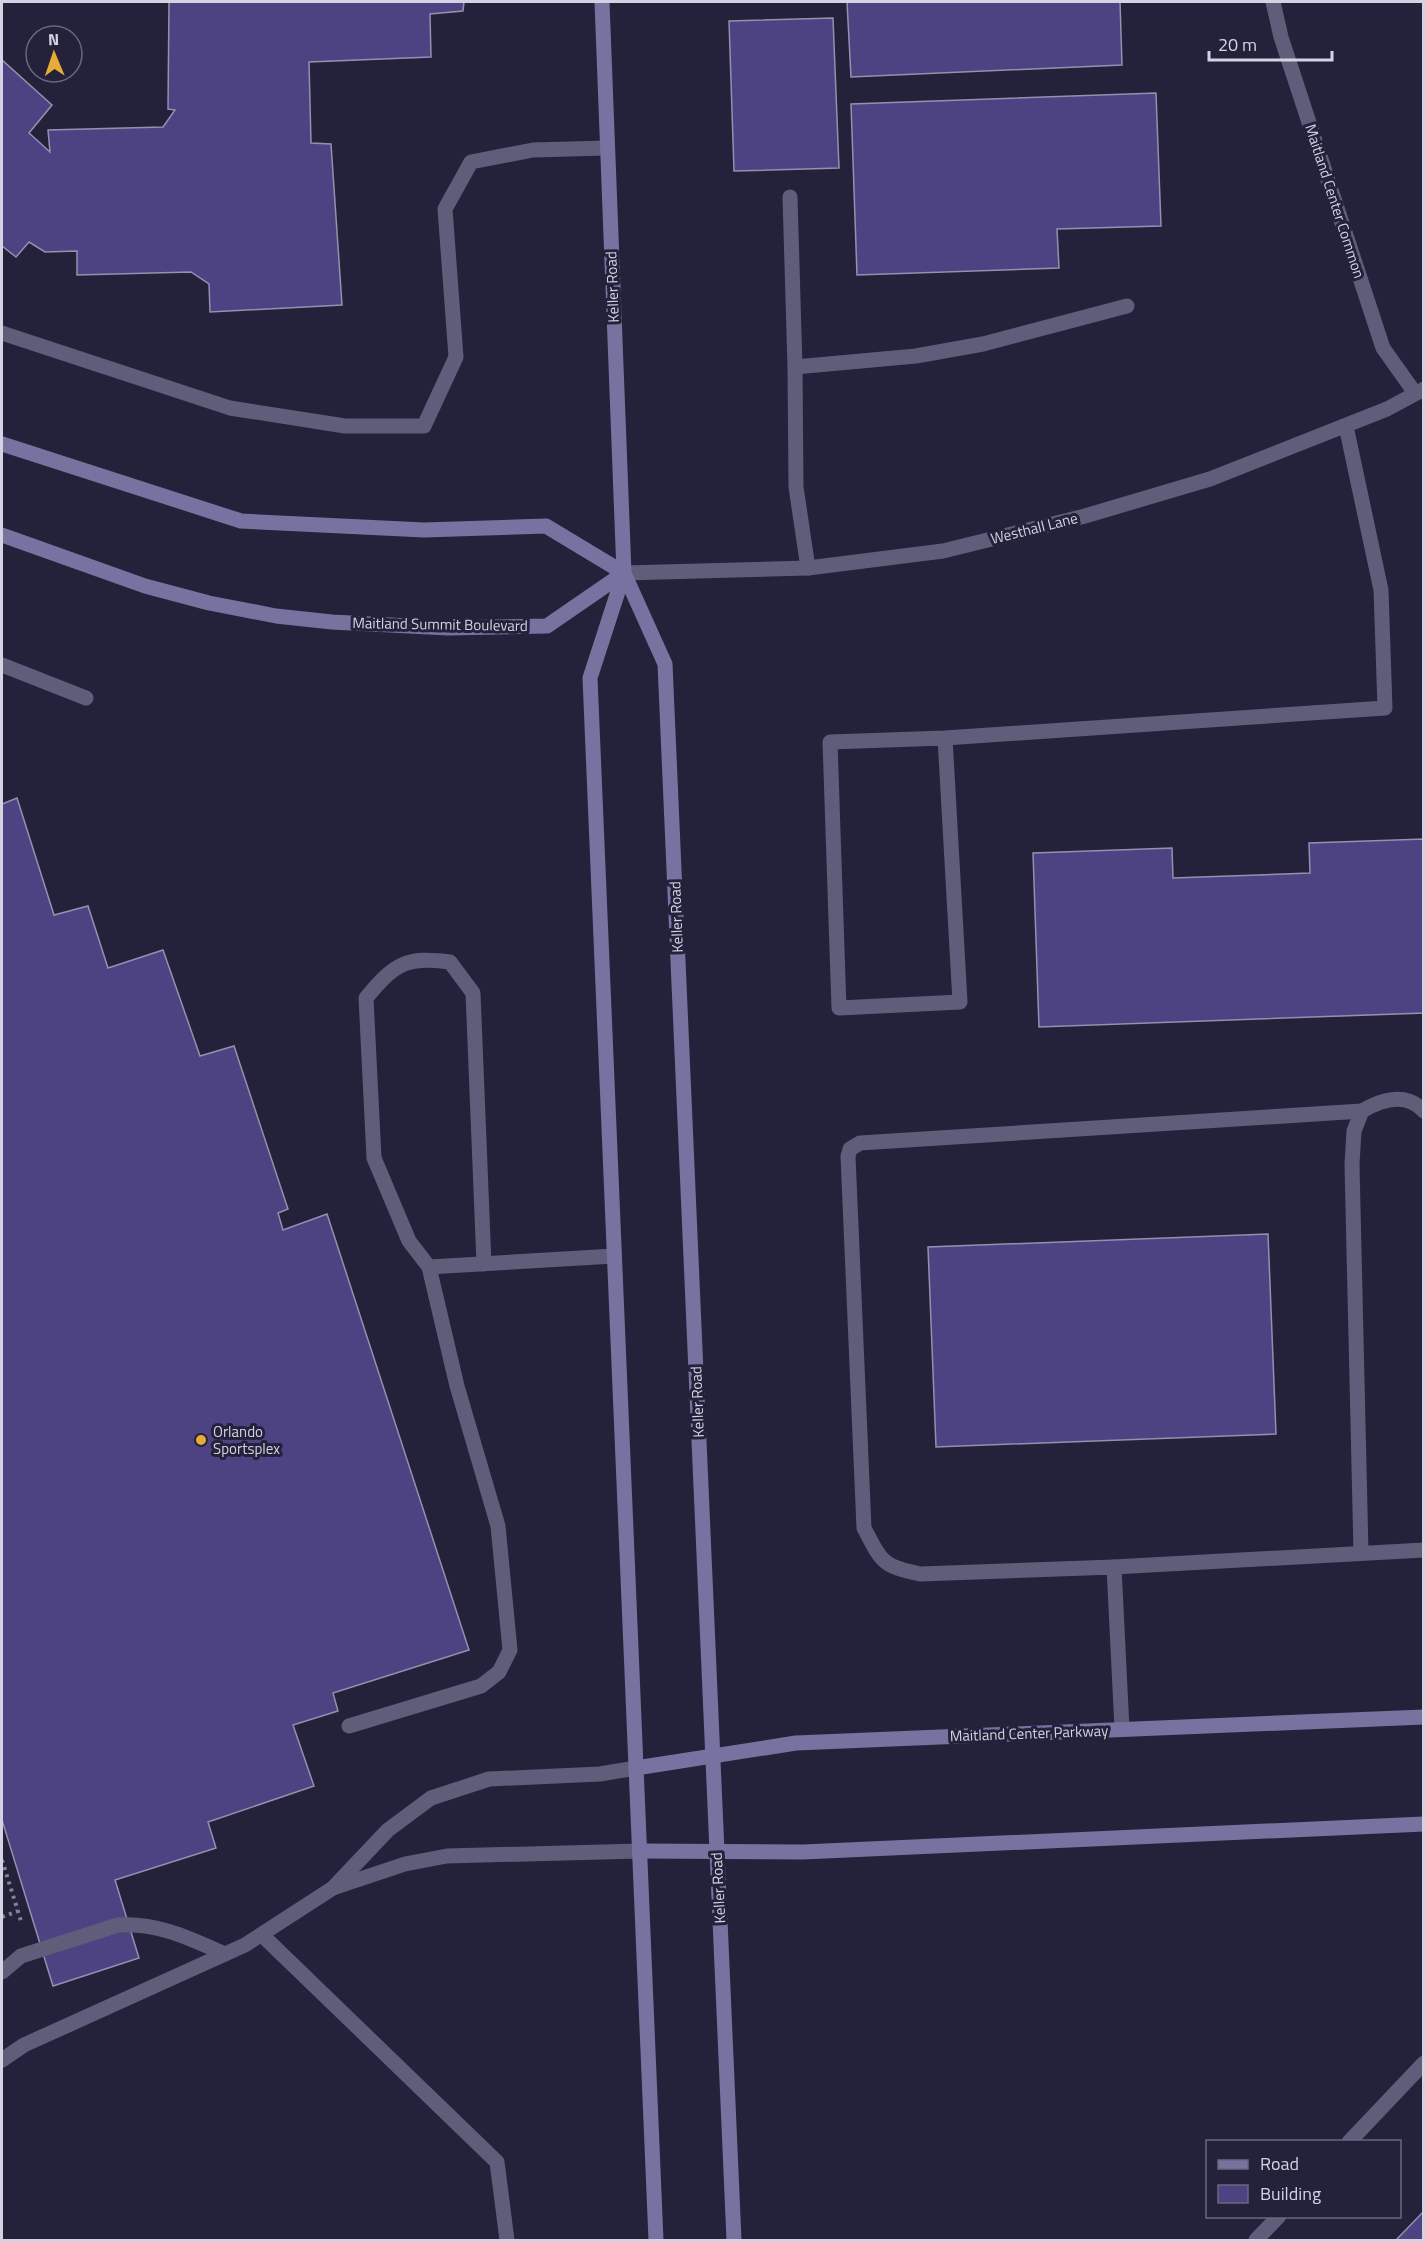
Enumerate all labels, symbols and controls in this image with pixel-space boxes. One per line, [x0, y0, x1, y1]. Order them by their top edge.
north arrow [24, 24, 84, 84]
scale bar [1209, 24, 1332, 62]
text: N [48, 27, 59, 51]
text: 20 m [1218, 31, 1257, 58]
street label: Maitland Center Common [1299, 121, 1371, 281]
street label: Keller Road [599, 251, 625, 323]
street label: Westhall Lane [988, 506, 1080, 550]
street label: Maitland Summit Boulevard [352, 611, 528, 637]
street label: Keller Road [663, 881, 689, 953]
street label: Keller Road [684, 1366, 710, 1438]
place label: Orlando Sportsplex [213, 1420, 280, 1460]
marker: Orlando Sportsplex [194, 1433, 208, 1447]
street label: Maitland Center Parkway [949, 1719, 1109, 1747]
street label: Keller Road [705, 1852, 731, 1924]
legend [1206, 2140, 1401, 2218]
text: Road [1260, 2150, 1299, 2177]
text: Building [1260, 2180, 1321, 2207]

